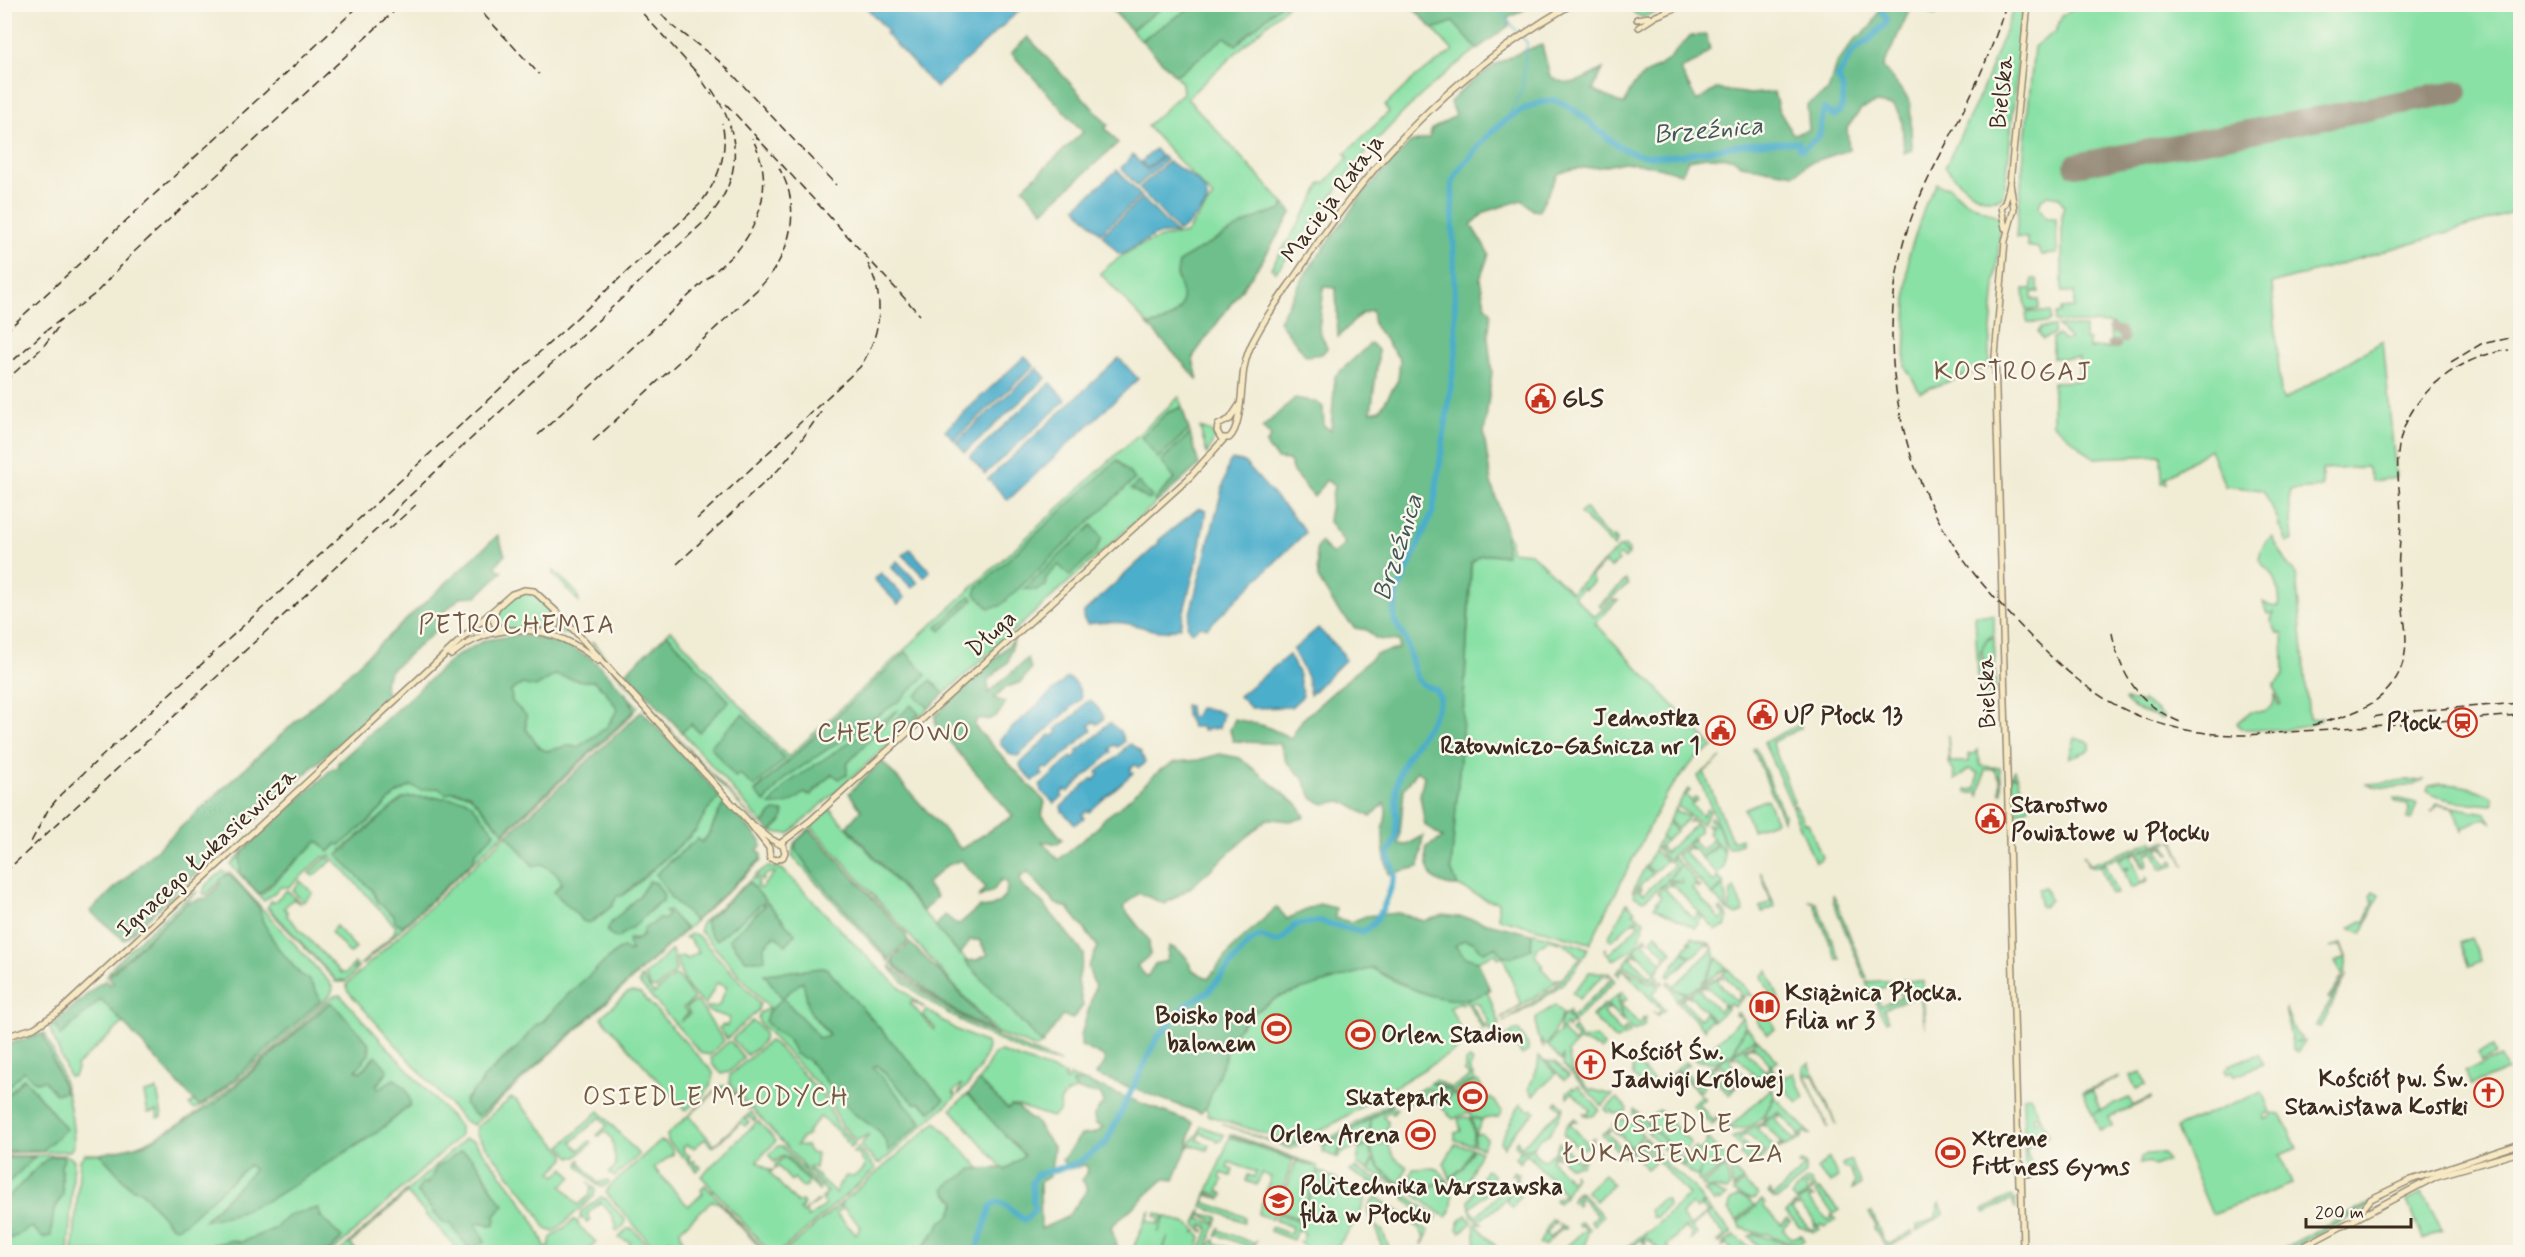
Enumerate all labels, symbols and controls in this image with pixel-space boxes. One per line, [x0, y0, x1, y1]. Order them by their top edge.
street label: Bielska [1983, 54, 2022, 130]
water label: Brzeźnica [1652, 109, 1765, 153]
street label: Macieja Rataja [1275, 128, 1392, 270]
district label: KOSTROGAJ [1934, 356, 2092, 390]
public building icon: GLS [1525, 382, 1557, 414]
place label: GLS [1562, 384, 1604, 415]
water label: Brzeźnica [1366, 490, 1432, 605]
street label: Długa [960, 603, 1024, 665]
district label: PETROCHEMIA [418, 609, 616, 643]
street label: Bielska [1971, 654, 2004, 729]
public building icon: UP Płock 13 [1747, 699, 1779, 731]
place label: UP Płock 13 [1784, 701, 1903, 732]
place label: Jednostka Ratowniczo-Gaśnicza nr 1 [1440, 703, 1700, 762]
station icon: Płock [2447, 706, 2479, 738]
place label: Płock [2387, 708, 2442, 739]
public building icon: Jednostka Ratowniczo-Gaśnicza nr 1 [1705, 715, 1737, 747]
district label: CHEŁPOWO [817, 717, 971, 751]
street label: Ignacego Łukasiewicza [110, 761, 304, 945]
place label: Starostwo Powiatowe w Płocku [2011, 790, 2209, 849]
public building icon: Starostwo Powiatowe w Płocku [1974, 802, 2006, 834]
place label: Książnica Płocka. Filia nr 3 [1785, 978, 1962, 1037]
library icon: Książnica Płocka. Filia nr 3 [1748, 990, 1780, 1022]
place label: Boisko pod balonem [1155, 1001, 1256, 1060]
sports icon: Boisko pod balonem [1261, 1013, 1293, 1045]
sports icon: Orlen Stadion [1344, 1018, 1376, 1050]
place label: Orlen Stadion [1381, 1020, 1524, 1051]
place label: Kościół Św. Jadwigi Królowej [1611, 1036, 1783, 1097]
church icon: Kościół Św. Jadwigi Królowej [1574, 1049, 1606, 1081]
place label: Kościół pw. Św. Stanisława Kostki [2285, 1063, 2469, 1123]
church icon: Kościół pw. Św. Stanisława Kostki [2473, 1076, 2505, 1108]
district label: OSIEDLE MŁODYCH [583, 1081, 849, 1115]
sports icon: Skatepark [1456, 1081, 1488, 1113]
place label: Skatepark [1346, 1083, 1451, 1114]
district label: OSIEDLE ŁUKASIEWICZA [1562, 1108, 1784, 1172]
sports icon: Orlen Arena [1405, 1118, 1437, 1150]
place label: Orlen Arena [1270, 1120, 1400, 1151]
place label: Xtreme Fittness Gyms [1972, 1124, 2130, 1183]
sports icon: Xtreme Fittness Gyms [1935, 1136, 1967, 1168]
place label: Politechnika Warszawska filia w Płocku [1299, 1172, 1563, 1231]
school or university icon: Politechnika Warszawska filia w Płocku [1263, 1184, 1295, 1216]
scale bar [2306, 1191, 2411, 1229]
text: 200 m [2315, 1201, 2364, 1225]

